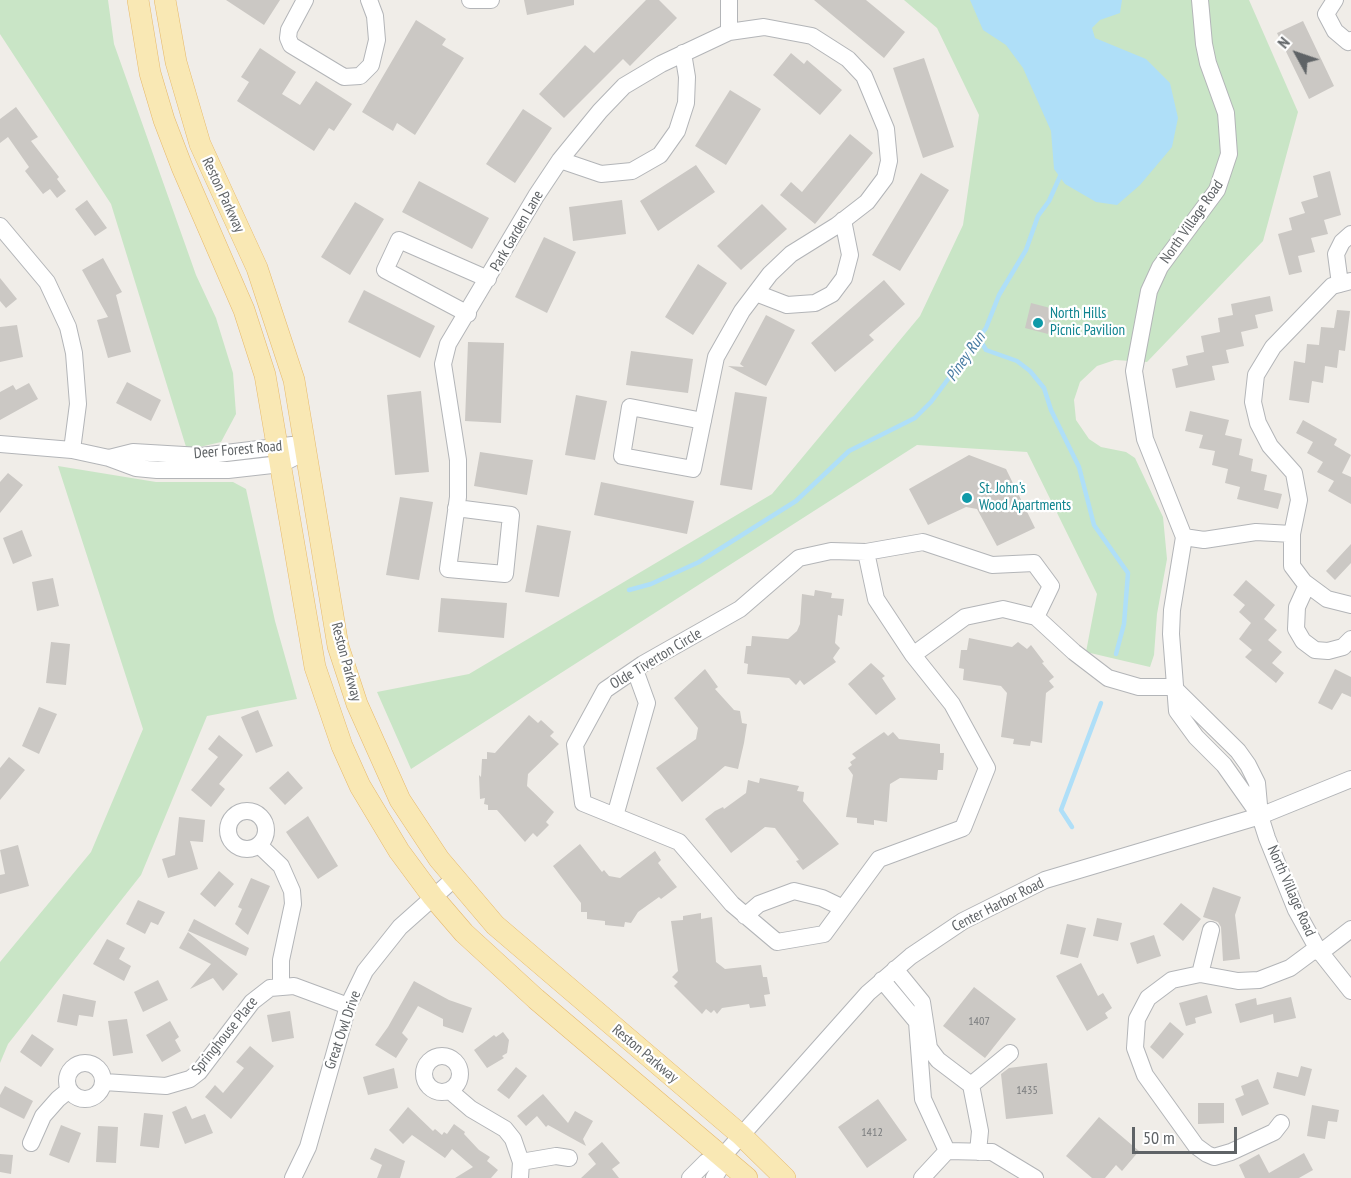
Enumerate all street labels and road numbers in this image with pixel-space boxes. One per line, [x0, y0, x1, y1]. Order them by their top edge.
street label: Reston Parkway [198, 155, 248, 235]
street label: North Village Road [1157, 177, 1227, 267]
street label: Park Garden Lane [487, 187, 547, 275]
street label: Deer Forest Road [193, 437, 283, 463]
street label: Reston Parkway [327, 621, 365, 703]
street label: Olde Tiverton Circle [607, 625, 705, 693]
street label: North Village Road [1263, 843, 1319, 939]
street label: Center Harbor Road [949, 874, 1047, 936]
street label: Great Owl Drive [321, 988, 365, 1072]
street label: Springhouse Place [188, 993, 262, 1079]
street label: Reston Parkway [608, 1021, 682, 1087]

